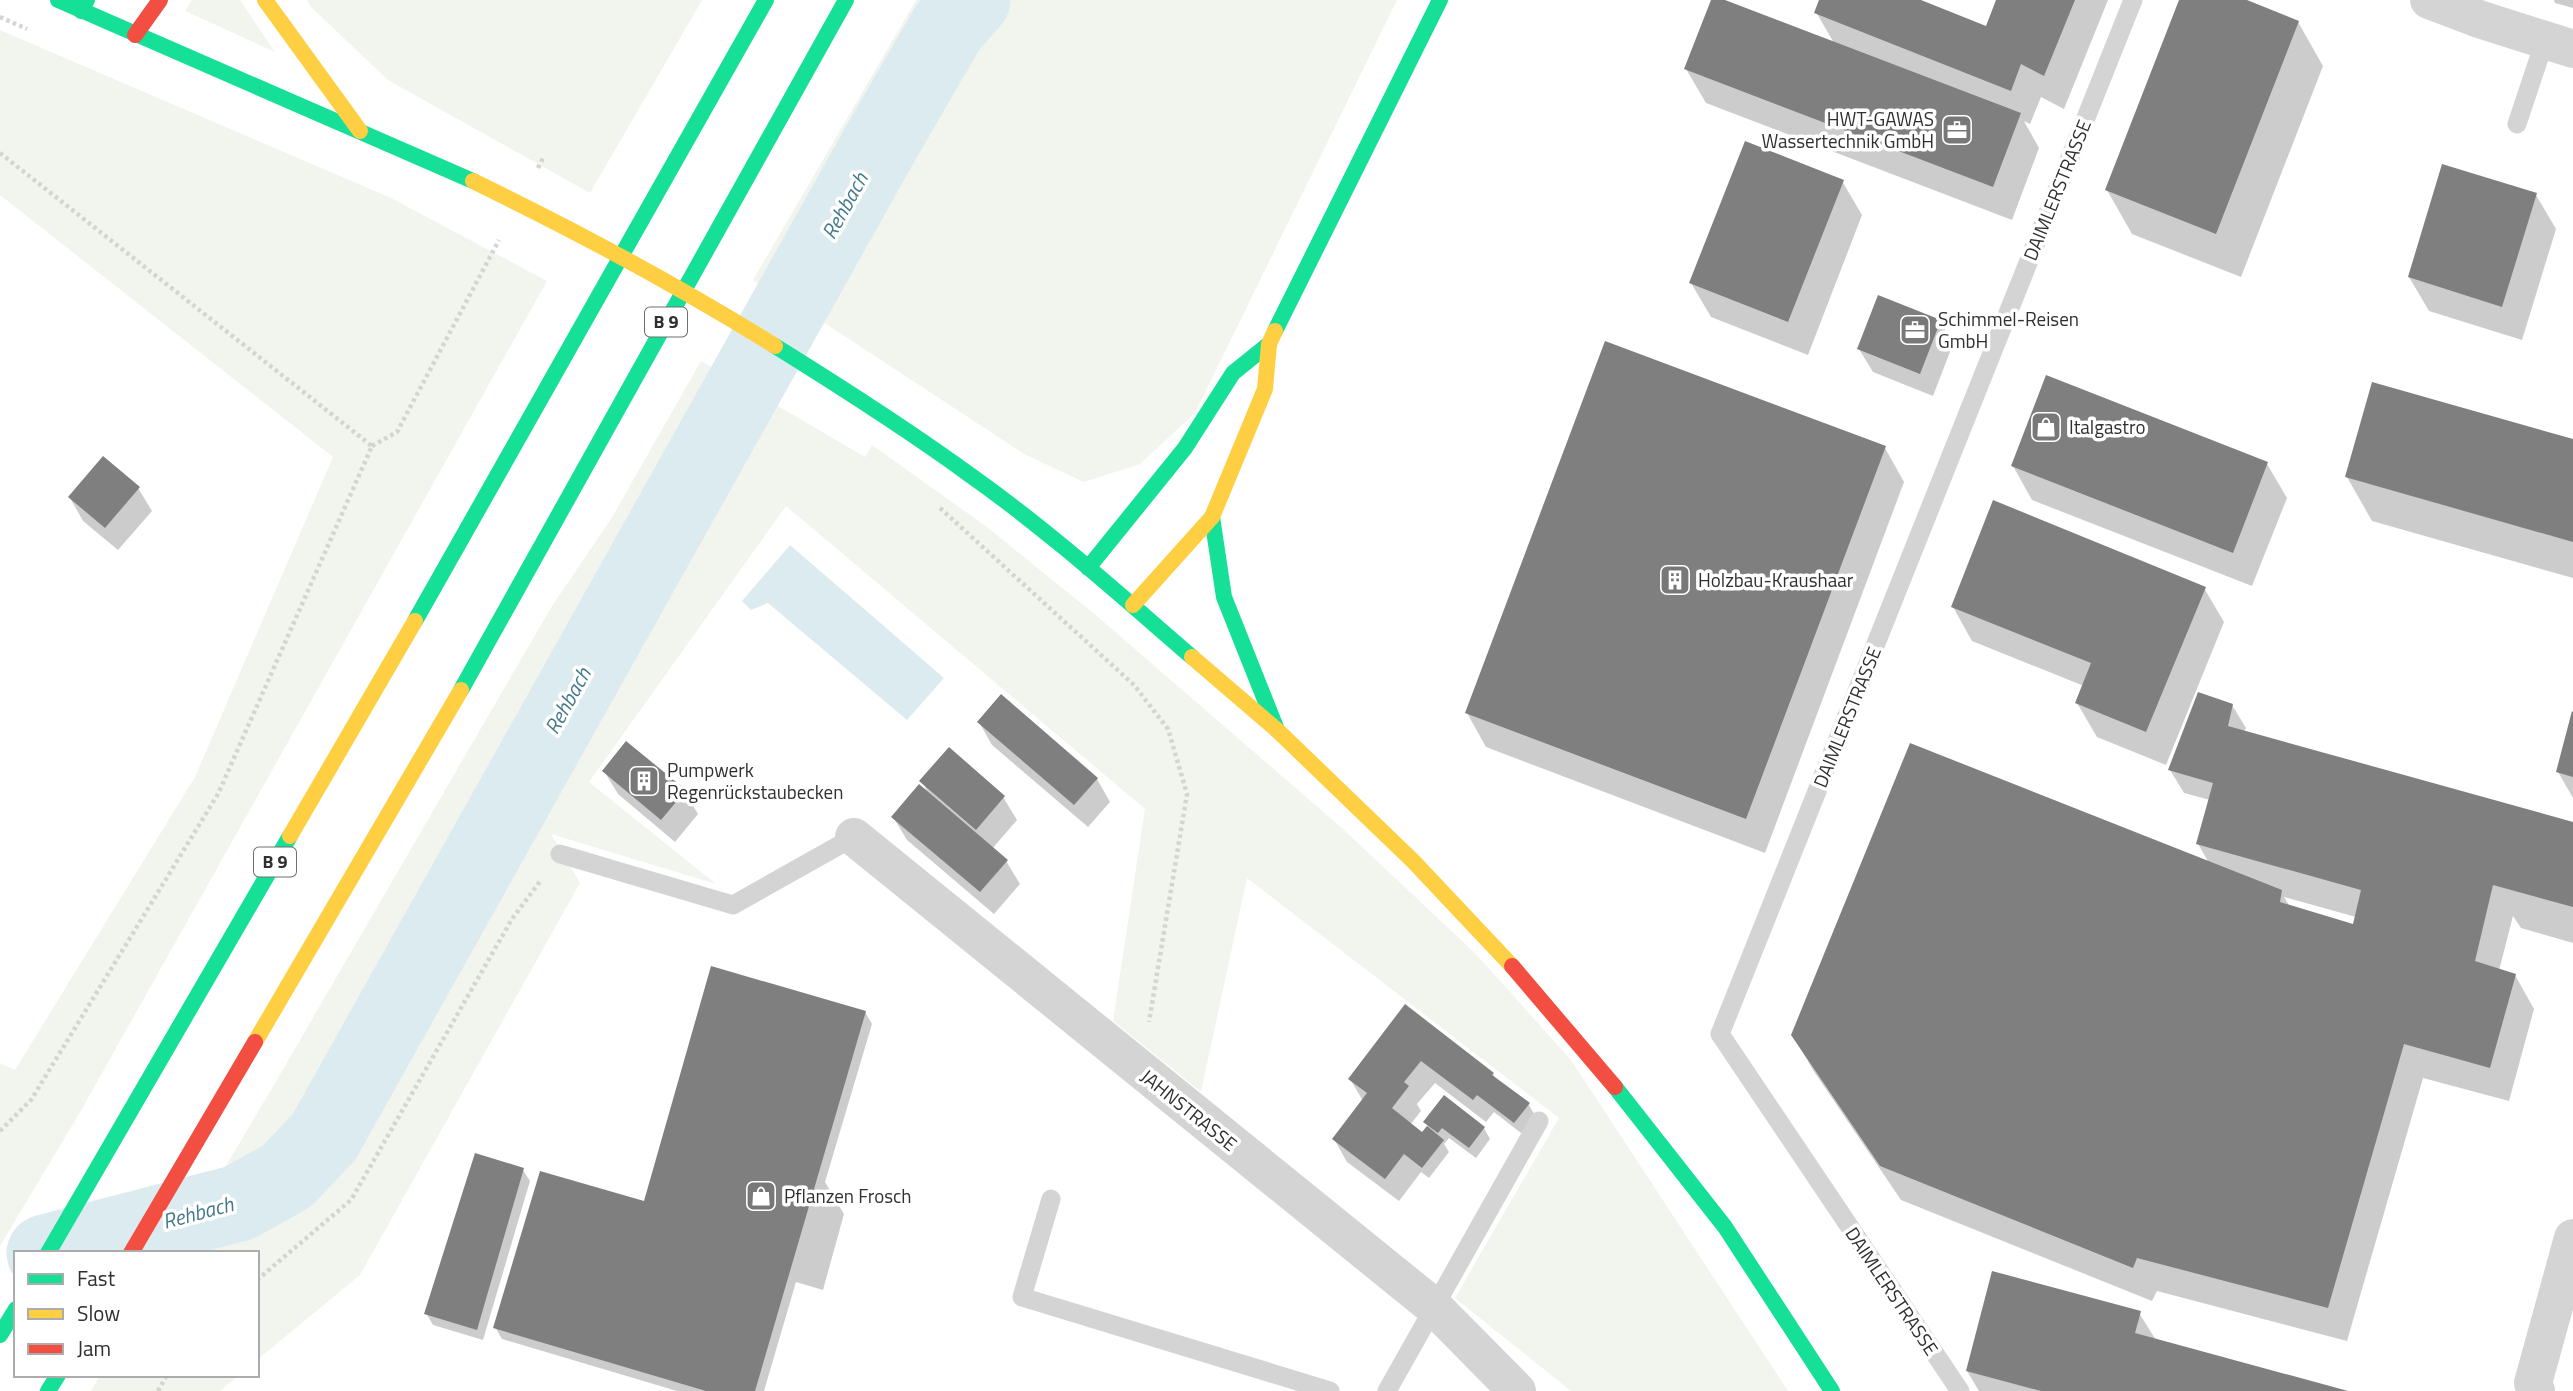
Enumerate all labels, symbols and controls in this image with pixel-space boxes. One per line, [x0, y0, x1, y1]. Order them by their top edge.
place label: HWT-GAWAS Wassertechnik GmbH [1761, 104, 1934, 155]
office icon: HWT-GAWAS Wassertechnik GmbH [1940, 113, 1974, 147]
street label: DAIMLERSTRASSE [2015, 115, 2098, 265]
water label: Rehbach [813, 166, 876, 245]
place label: Schimmel-Reisen GmbH [1938, 304, 2079, 355]
road number: B 9 [645, 308, 687, 336]
office icon: Schimmel-Reisen GmbH [1898, 313, 1932, 347]
shop icon: Italgastro [2029, 410, 2063, 444]
place label: Italgastro [2069, 412, 2145, 441]
building icon: Holzbau-Kraushaar [1658, 563, 1692, 597]
place label: Holzbau-Kraushaar [1698, 565, 1854, 594]
street label: DAIMLERSTRASSE [1805, 642, 1888, 792]
water label: Rehbach [536, 661, 599, 740]
place label: Pumpwerk Regenrückstaubecken [667, 755, 843, 806]
building icon: Pumpwerk Regenrückstaubecken [627, 764, 661, 798]
road number: B 9 [254, 848, 296, 876]
street label: JAHNSTRASSE [1135, 1062, 1244, 1158]
shop icon: Pflanzen Frosch [744, 1179, 778, 1213]
place label: Pflanzen Frosch [784, 1181, 912, 1210]
water label: Rehbach [159, 1187, 237, 1237]
street label: DAIMLERSTRASSE [1839, 1221, 1946, 1361]
legend [14, 1251, 259, 1377]
text: Fast [77, 1262, 116, 1294]
text: Slow [77, 1297, 120, 1329]
text: Jam [77, 1332, 111, 1364]

